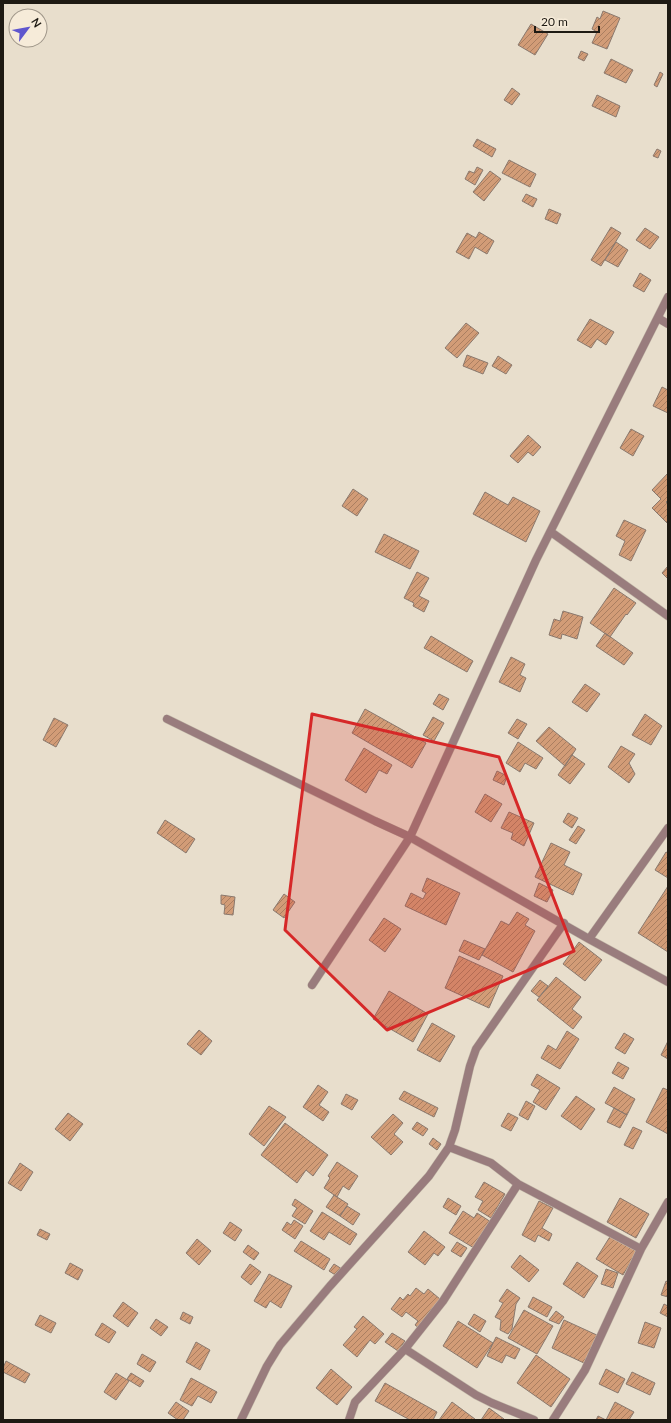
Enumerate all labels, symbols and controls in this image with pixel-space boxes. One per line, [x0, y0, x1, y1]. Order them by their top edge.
north arrow [8, 8, 48, 48]
scale bar [535, 8, 599, 34]
text: 20 m [541, 14, 568, 29]
text: N [29, 15, 45, 29]

